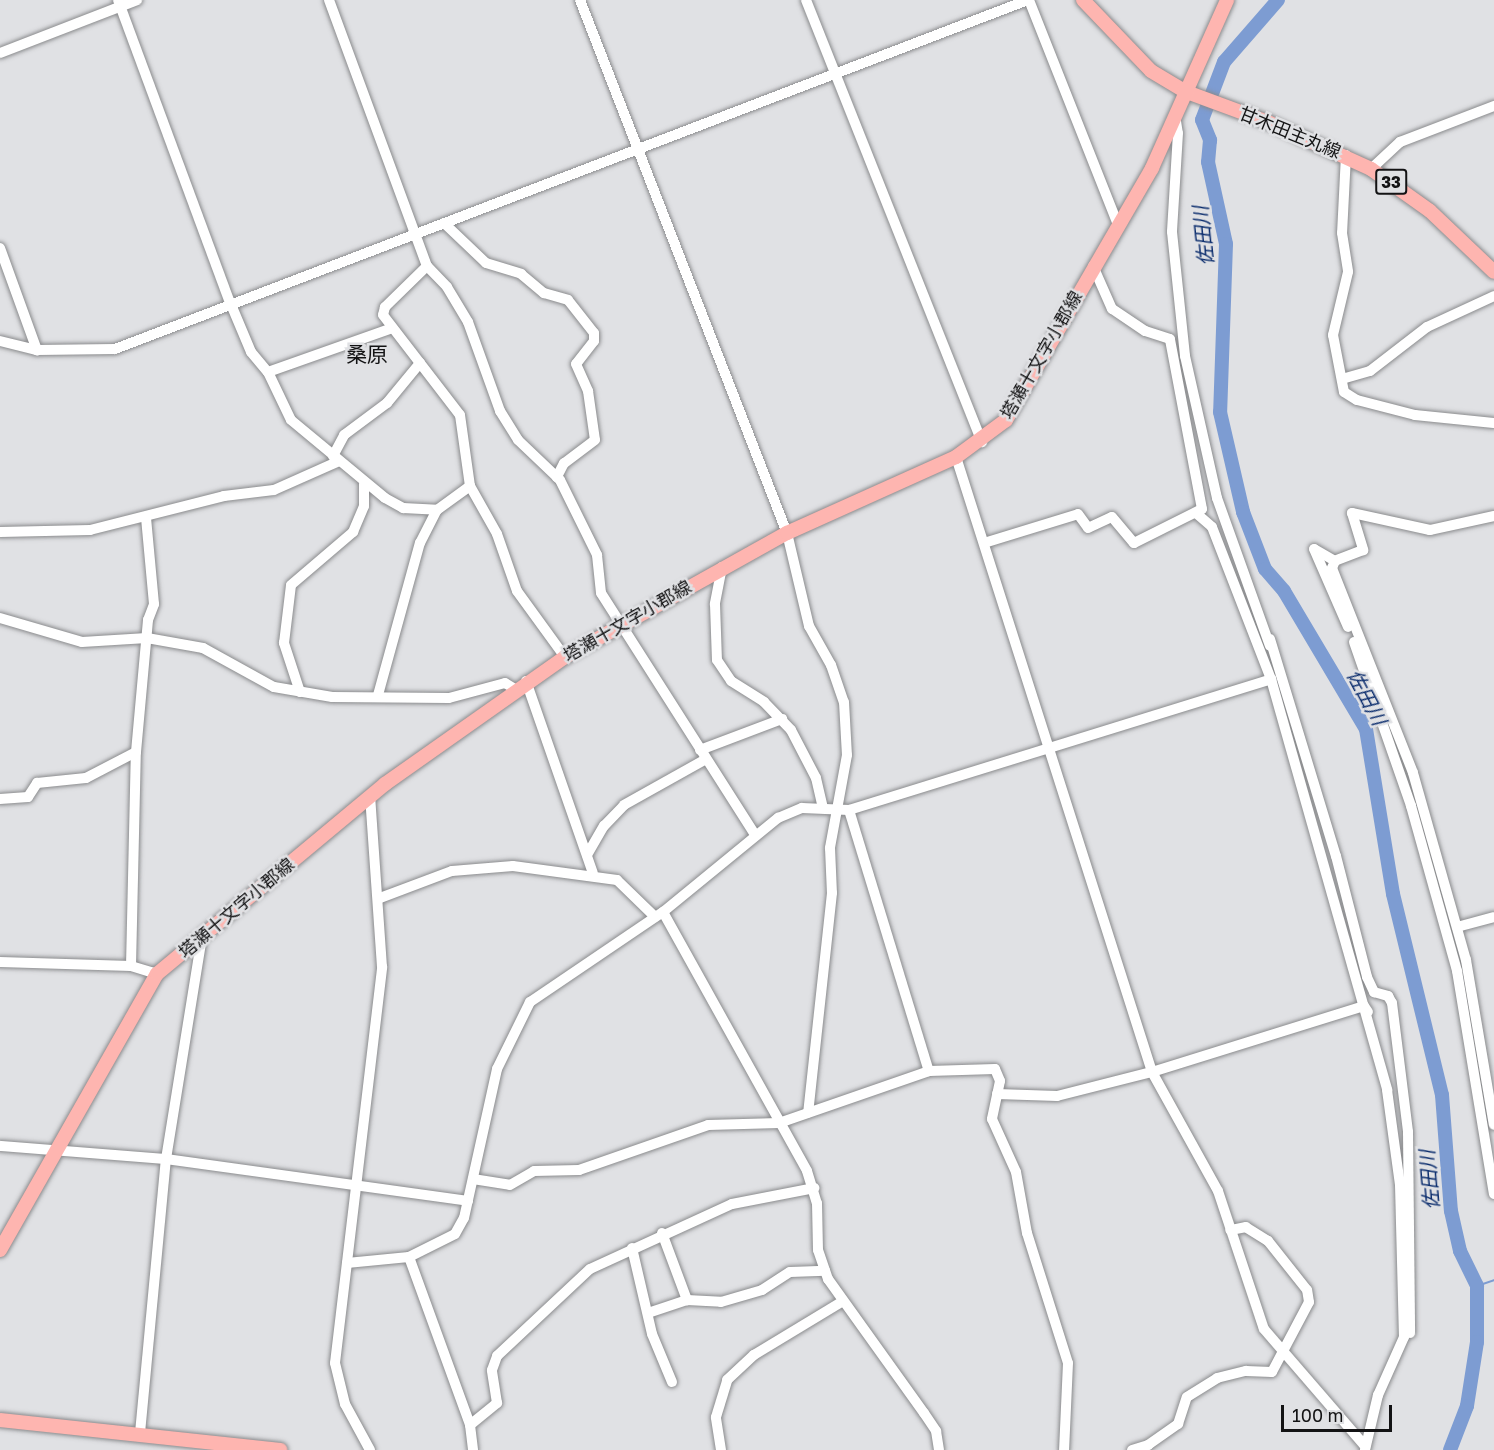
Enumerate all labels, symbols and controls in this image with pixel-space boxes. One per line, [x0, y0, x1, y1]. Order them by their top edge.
street label: 甘木田主丸線 [1236, 102, 1344, 162]
road number: 33 [1374, 169, 1408, 195]
water label: 佐田川 [1188, 205, 1218, 267]
street label: 塔瀬十文字小郡線 [996, 287, 1086, 423]
district label: 桑原 [346, 341, 388, 367]
street label: 塔瀬十文字小郡線 [559, 576, 695, 666]
water label: 佐田川 [1342, 665, 1392, 729]
street label: 塔瀬十文字小郡線 [174, 853, 298, 963]
water label: 佐田川 [1414, 1149, 1444, 1211]
scale bar [1284, 1393, 1395, 1431]
text: 100 m [1292, 1404, 1343, 1426]

